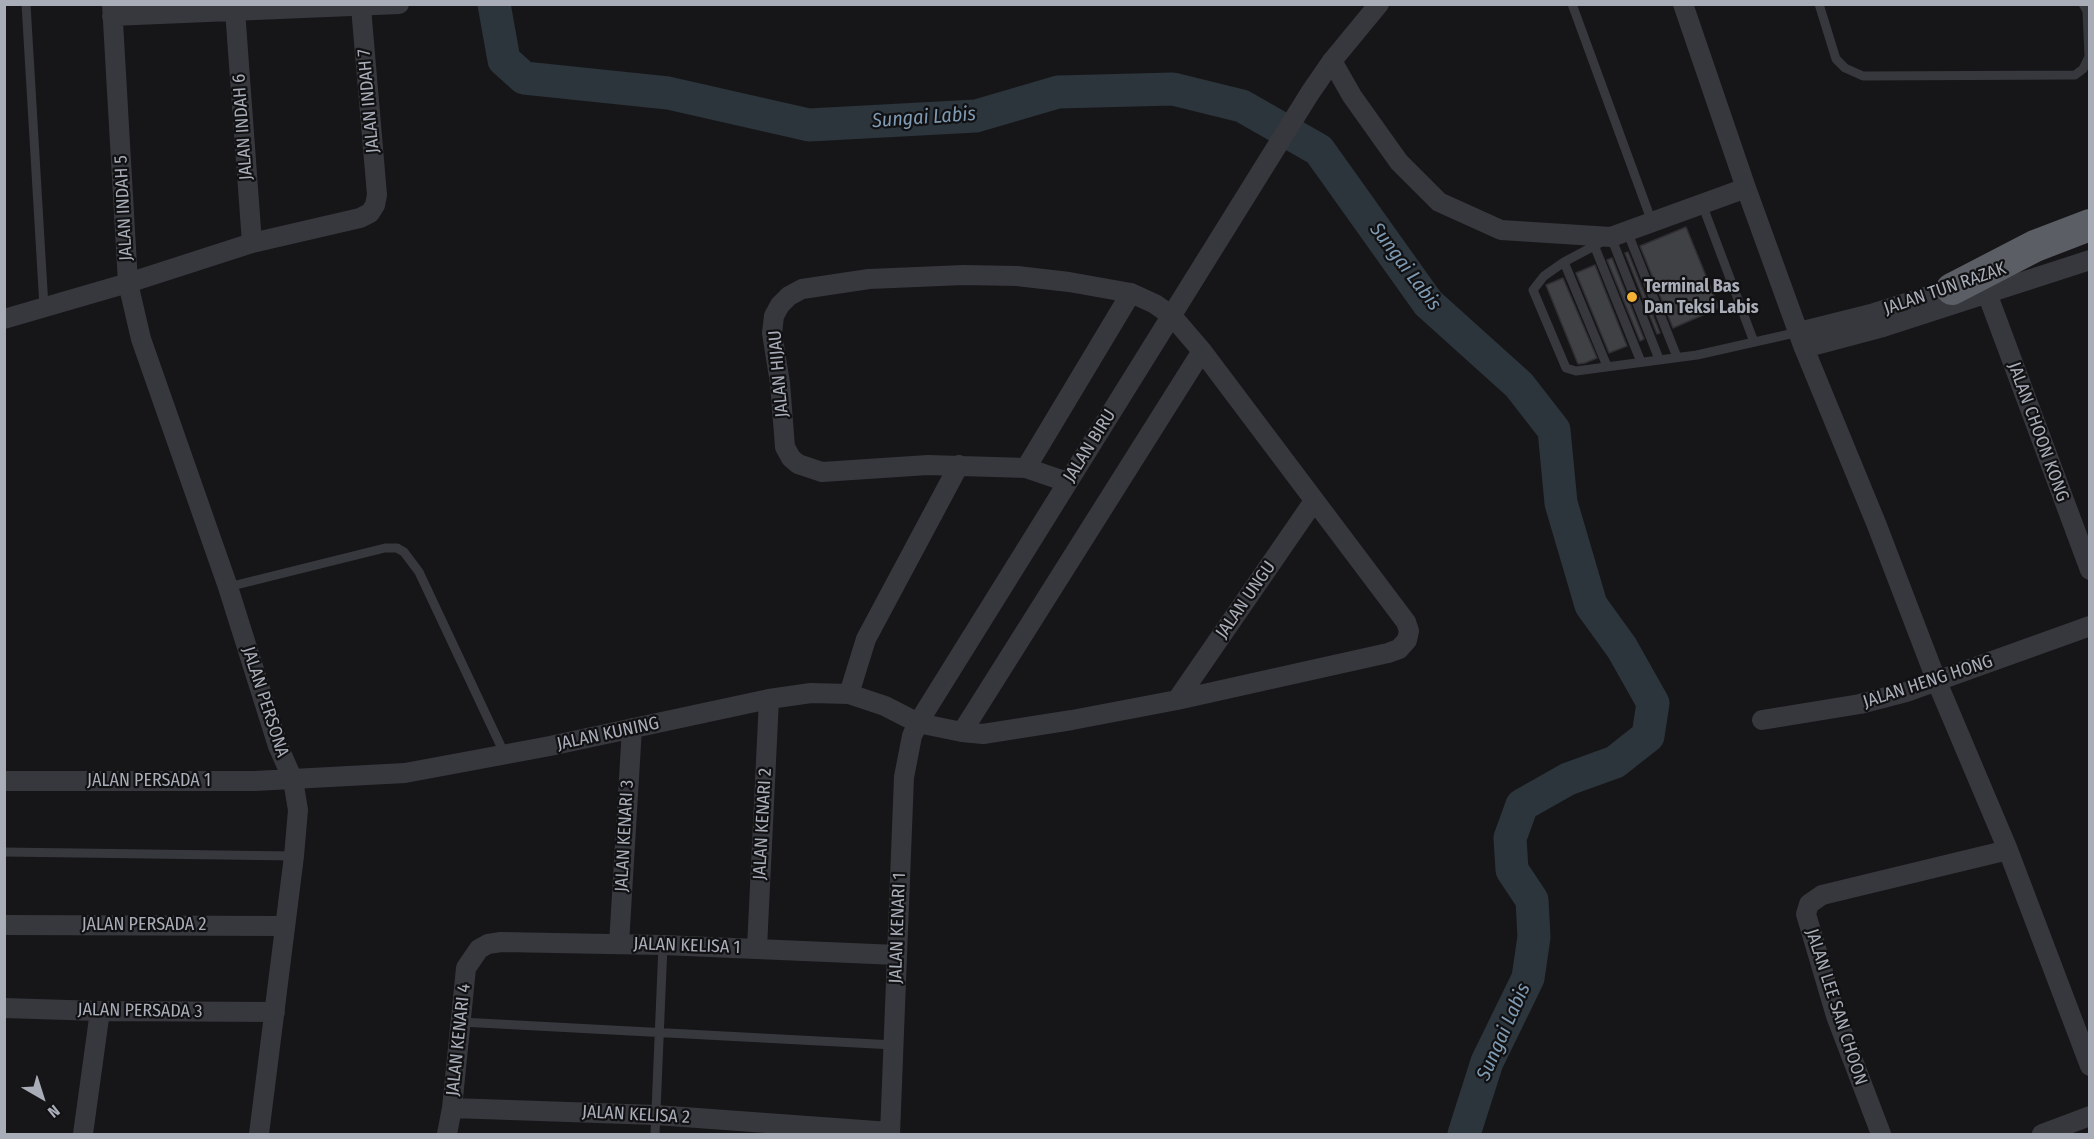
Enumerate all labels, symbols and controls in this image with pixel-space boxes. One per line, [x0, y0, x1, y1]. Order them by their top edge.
street label: JALAN INDAH 7 [354, 48, 384, 154]
street label: JALAN INDAH 6 [229, 73, 257, 181]
water label: Sungai Labis [871, 102, 977, 134]
street label: JALAN INDAH 5 [110, 155, 138, 261]
water label: Sungai Labis [1364, 218, 1446, 316]
street label: JALAN TUN RAZAK [1881, 258, 2009, 320]
place label: Terminal Bas Dan Teksi Labis [1644, 276, 1759, 318]
marker: Terminal Bas Dan Teksi Labis [1625, 290, 1639, 304]
street label: JALAN HIJAU [764, 330, 794, 418]
street label: JALAN CHOON KONG [2003, 359, 2073, 505]
street label: JALAN BIRU [1059, 406, 1121, 486]
street label: JALAN UNGU [1212, 557, 1280, 643]
street label: JALAN PERSONA [237, 644, 293, 760]
street label: JALAN HENG HONG [1860, 651, 1996, 713]
street label: JALAN KUNING [555, 713, 661, 755]
street label: JALAN KENARI 2 [749, 767, 777, 881]
street label: JALAN PERSADA 1 [87, 770, 211, 792]
street label: JALAN KENARI 3 [611, 779, 639, 893]
street label: JALAN KENARI 1 [885, 872, 911, 984]
street label: JALAN PERSADA 2 [82, 914, 206, 936]
street label: JALAN LEE SAN CHOON [1801, 926, 1871, 1088]
street label: JALAN KELISA 1 [633, 933, 741, 959]
water label: Sungai Labis [1472, 980, 1536, 1084]
street label: JALAN KENARI 4 [442, 983, 476, 1097]
street label: JALAN PERSADA 3 [77, 999, 203, 1023]
north arrow [12, 1067, 72, 1127]
text: N [44, 1101, 63, 1122]
street label: JALAN KELISA 2 [581, 1101, 691, 1129]

